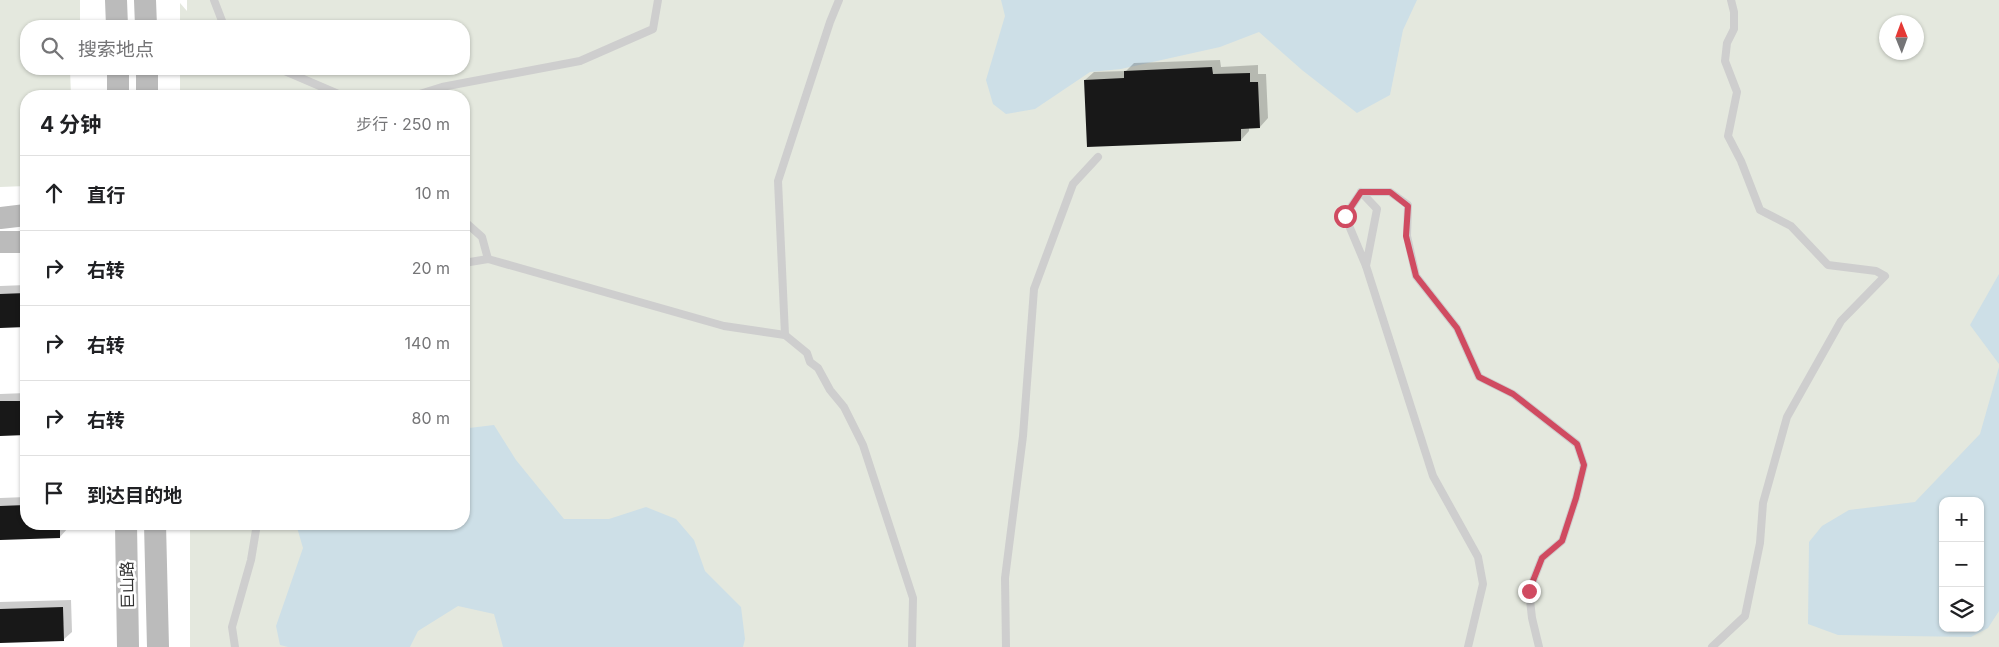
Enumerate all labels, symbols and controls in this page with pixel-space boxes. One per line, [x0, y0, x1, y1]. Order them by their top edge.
north arrow [1879, 15, 1924, 60]
search box [20, 20, 470, 75]
icon: search [38, 34, 66, 62]
text: 搜索地点 [78, 38, 154, 61]
text: 4 分钟 [40, 112, 101, 137]
text: 步行 · 250 m [356, 114, 450, 134]
icon: ahead [40, 179, 68, 207]
text: 10 m [415, 183, 450, 203]
text: 直行 [87, 184, 125, 207]
route start [1334, 205, 1357, 228]
icon: right [40, 254, 68, 282]
text: 20 m [412, 258, 450, 278]
text: 右转 [87, 259, 125, 282]
icon: right [40, 329, 68, 357]
text: 140 m [405, 333, 450, 353]
text: 右转 [87, 334, 125, 357]
icon: right [40, 404, 68, 432]
text: 80 m [411, 408, 450, 428]
text: 右转 [87, 409, 125, 432]
icon: arrive [40, 479, 68, 507]
text: 到达目的地 [87, 484, 182, 507]
map controls [1939, 497, 1984, 632]
button: + [1939, 497, 1984, 542]
button: − [1939, 542, 1984, 587]
street label: 巨山路 [117, 561, 137, 609]
route end [1518, 580, 1541, 603]
button: layers [1939, 587, 1984, 632]

